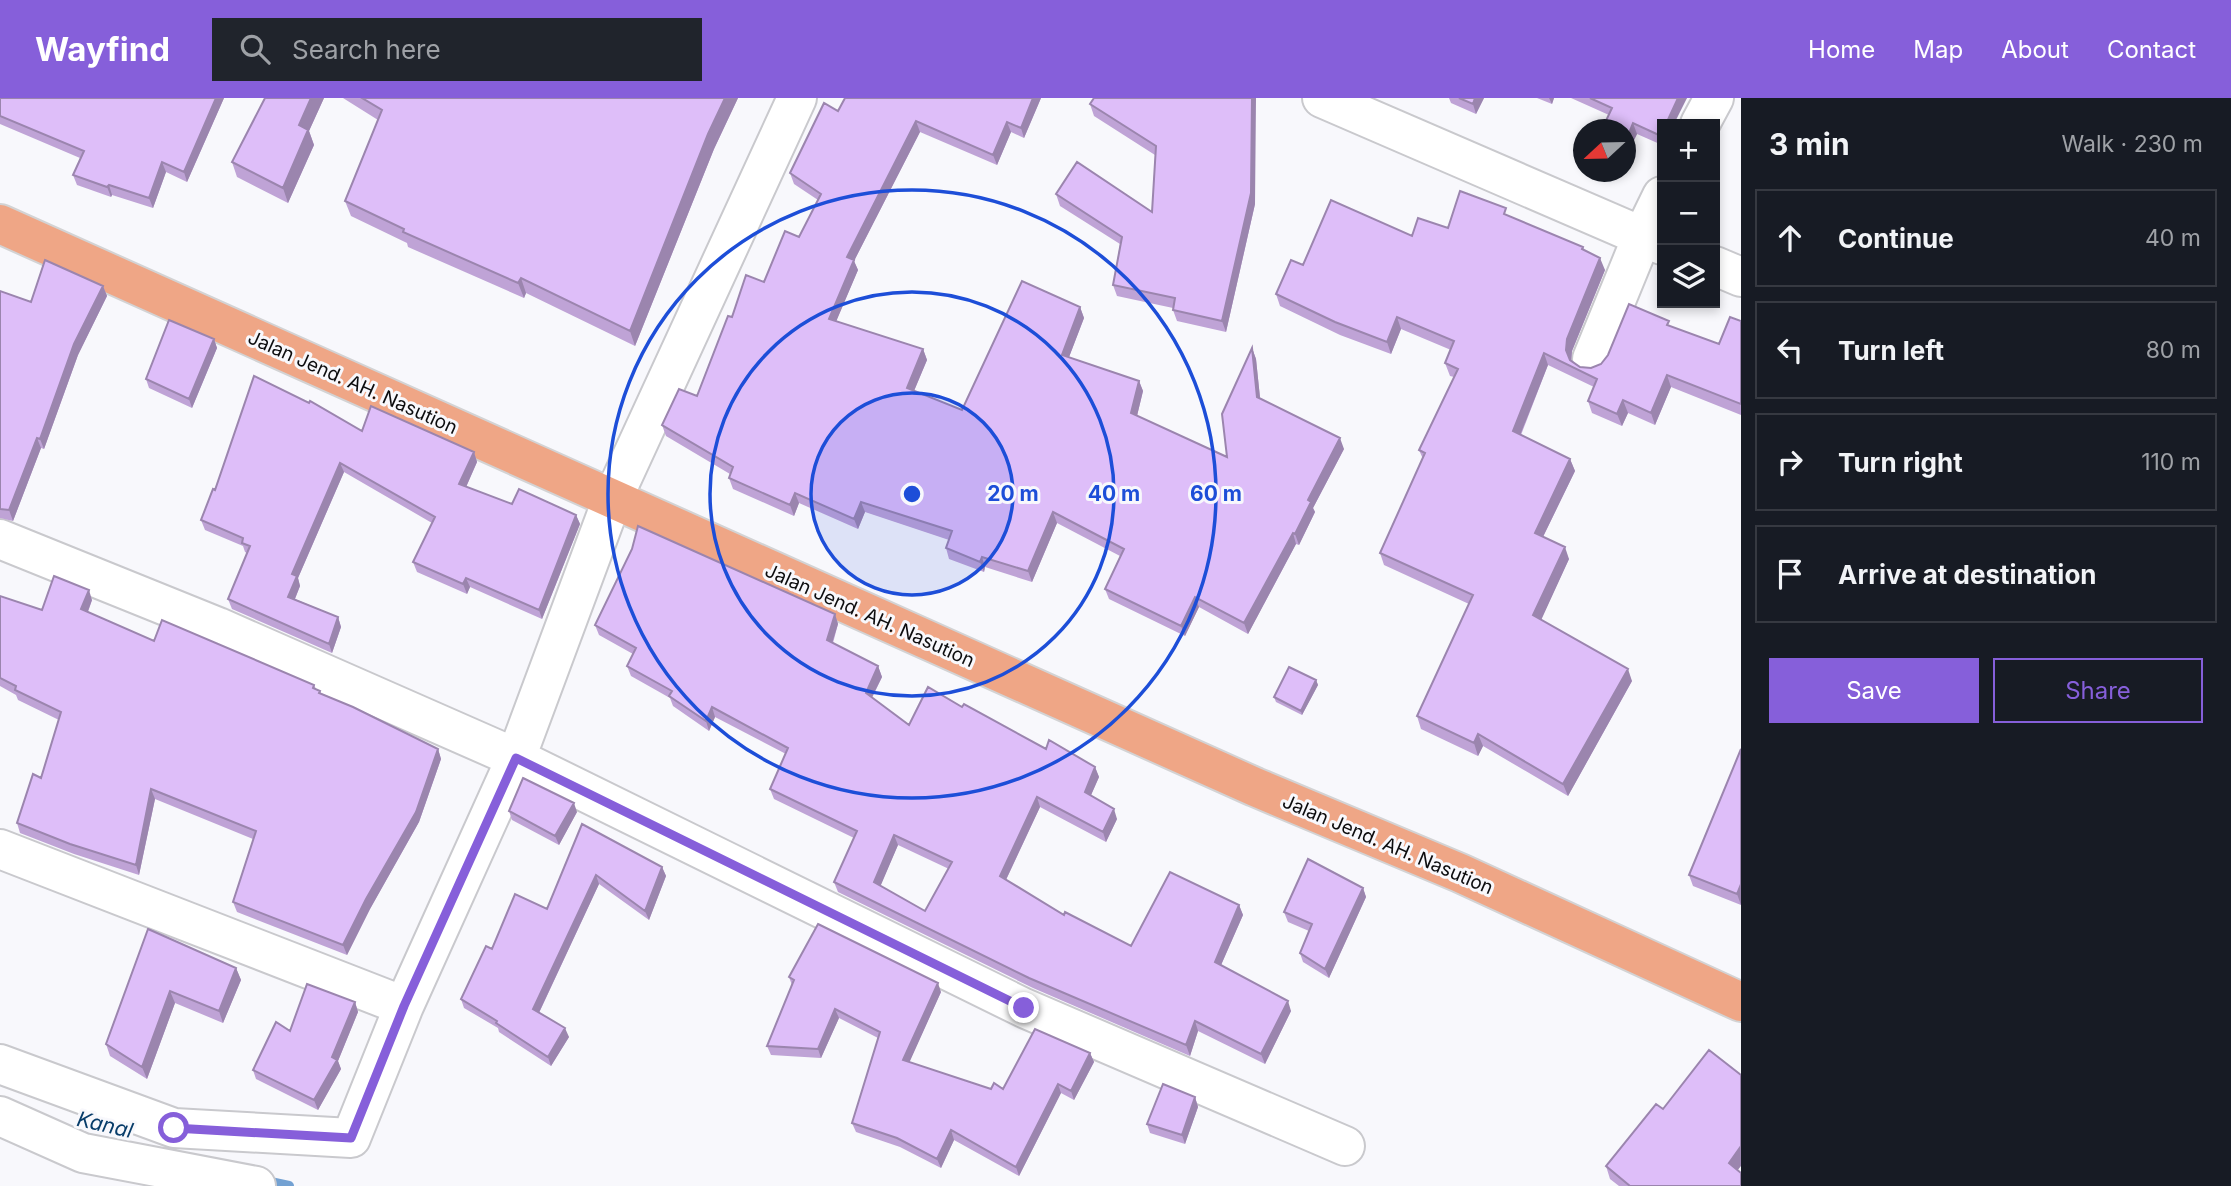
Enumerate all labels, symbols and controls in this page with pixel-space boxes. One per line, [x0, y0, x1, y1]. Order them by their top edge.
search box [212, 18, 702, 81]
text: Wayfind [35, 29, 170, 69]
icon: search [236, 30, 274, 68]
text: Search here [292, 34, 441, 65]
text: Home [1808, 35, 1875, 64]
text: Map [1913, 35, 1963, 64]
text: About [2001, 35, 2069, 64]
text: Contact [2107, 35, 2196, 64]
north arrow [1573, 119, 1636, 182]
map controls [1657, 119, 1720, 308]
button: + [1657, 119, 1720, 182]
text: 3 min [1769, 126, 1850, 162]
text: Walk · 230 m [2061, 130, 2203, 158]
button: − [1657, 182, 1720, 245]
icon: ahead [1771, 219, 1809, 257]
text: Continue [1838, 223, 1954, 254]
text: 40 m [2145, 224, 2201, 252]
button: layers [1657, 245, 1720, 308]
street label: Jalan Jend. AH. Nasution [245, 326, 461, 439]
icon: left [1771, 331, 1809, 369]
text: Turn left [1838, 335, 1944, 366]
text: 80 m [2146, 336, 2201, 364]
icon: right [1771, 443, 1809, 481]
text: Turn right [1838, 447, 1963, 478]
text: 110 m [2141, 448, 2201, 476]
text: 20 m [987, 481, 1039, 506]
text: 40 m [1088, 481, 1140, 506]
text: 60 m [1190, 481, 1242, 506]
centre of rings [900, 482, 924, 506]
icon: arrive [1771, 555, 1809, 593]
street label: Jalan Jend. AH. Nasution [762, 559, 978, 672]
text: Arrive at destination [1838, 559, 2097, 590]
button: Save [1769, 658, 1979, 723]
button: Share [1993, 658, 2203, 723]
street label: Jalan Jend. AH. Nasution [1279, 790, 1497, 899]
route end [1008, 992, 1039, 1023]
water label: Kanal [75, 1106, 136, 1143]
route start [158, 1112, 189, 1143]

